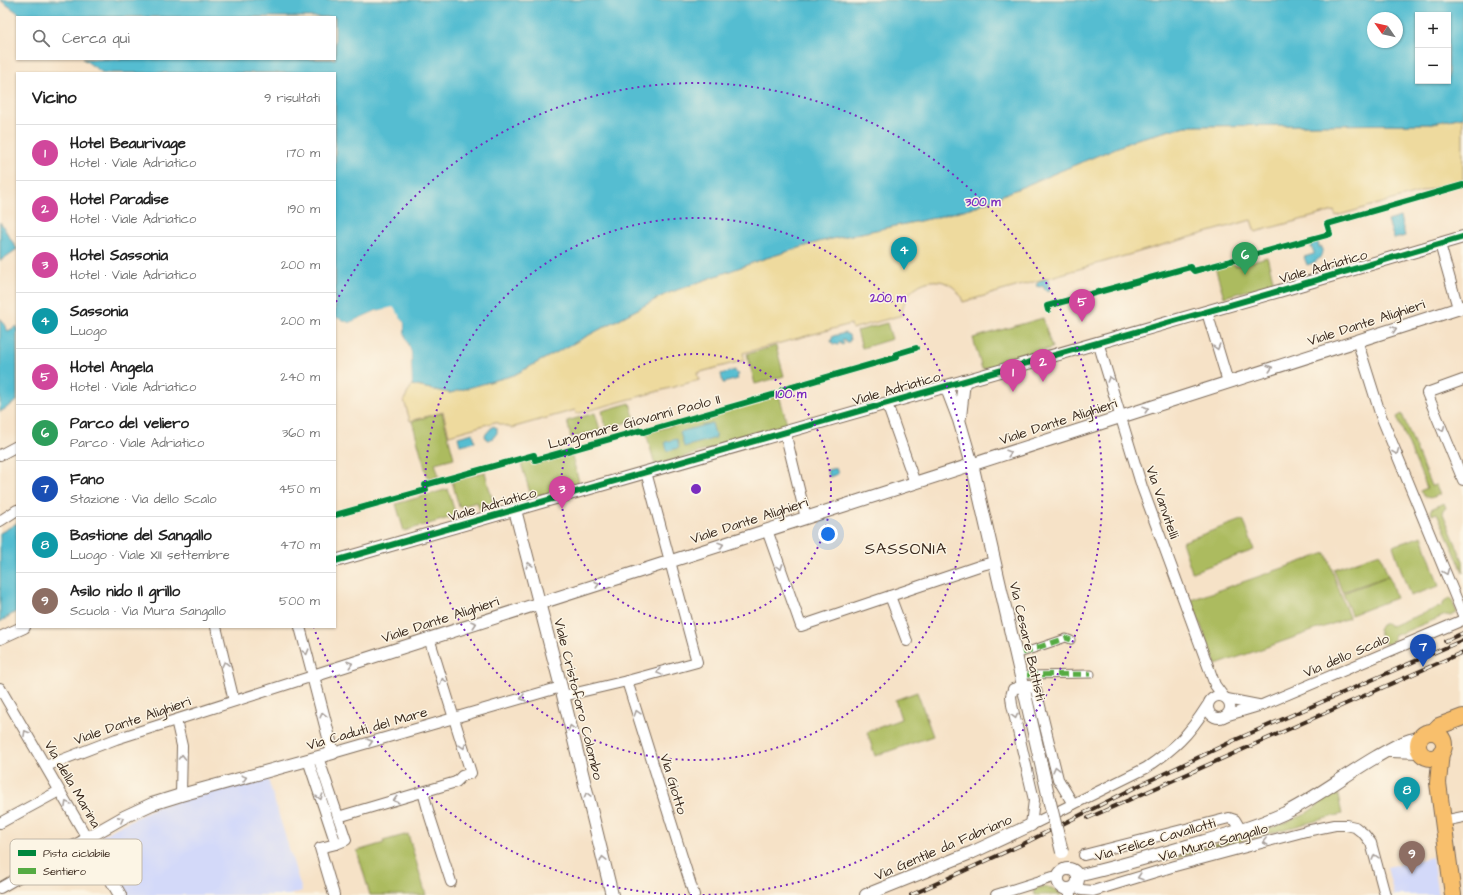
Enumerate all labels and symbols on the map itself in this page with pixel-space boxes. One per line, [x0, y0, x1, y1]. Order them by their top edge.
north arrow [1367, 12, 1403, 48]
text: 300 m [964, 194, 1001, 211]
pin: 4 [891, 237, 917, 270]
pin: 6 [1232, 242, 1258, 275]
street label: Viale Adriatico [1277, 245, 1370, 289]
pin: 5 [1069, 289, 1095, 322]
text: 200 m [869, 290, 907, 307]
street label: Viale Dante Alighieri [1305, 295, 1428, 351]
one-way arrow [1390, 325, 1397, 334]
one-way arrow [1212, 343, 1221, 350]
pin: 2 [1030, 349, 1056, 382]
pin: 1 [1000, 359, 1026, 392]
one-way arrow [1266, 365, 1273, 373]
street label: Viale Adriatico [850, 367, 943, 411]
one-way arrow [1106, 376, 1114, 383]
text: 100 m [776, 386, 807, 403]
street label: Lungomare Giovanni Paolo II [546, 389, 723, 455]
street label: Viale Dante Alighieri [997, 394, 1120, 450]
one-way arrow [1143, 405, 1150, 413]
one-way arrow [1437, 425, 1445, 432]
one-way arrow [1391, 448, 1399, 456]
one-way arrow [1006, 449, 1013, 458]
street label: Via Vanvitelli [1140, 463, 1184, 541]
pin: 3 [549, 476, 575, 509]
centre of rings [689, 482, 703, 496]
street label: Viale Adriatico [446, 483, 539, 527]
street label: Viale Dante Alighieri [688, 493, 811, 549]
your location [818, 524, 838, 544]
district label: SASSONIA [865, 538, 947, 560]
one-way arrow [718, 541, 725, 550]
one-way arrow [526, 562, 534, 568]
one-way arrow [776, 563, 784, 570]
one-way arrow [1441, 569, 1449, 576]
one-way arrow [594, 580, 601, 589]
street label: Via Cesare Battisti [1004, 580, 1050, 703]
street label: Viale Dante Alighieri [379, 592, 502, 648]
street label: Viale Cristoforo Colombo [548, 616, 608, 782]
one-way arrow [470, 620, 477, 629]
street label: Via dello Scalo [1300, 629, 1392, 683]
pin: 7 [1410, 634, 1436, 667]
one-way arrow [302, 648, 310, 655]
one-way arrow [346, 660, 353, 669]
one-way arrow [221, 661, 230, 668]
one-way arrow [656, 667, 663, 676]
one-way arrow [439, 678, 448, 685]
street label: Viale Dante Alighieri [71, 692, 193, 750]
one-way arrow [520, 693, 527, 702]
street label: Via Caduti del Mare [304, 702, 430, 756]
one-way arrow [633, 710, 642, 717]
one-way arrow [319, 712, 328, 719]
one-way arrow [1010, 713, 1018, 720]
one-way arrow [567, 725, 575, 731]
one-way arrow [24, 730, 31, 737]
street label: Via della Marina [39, 737, 105, 832]
one-way arrow [367, 739, 373, 747]
one-way arrow [458, 742, 467, 749]
street label: Via Giotto [654, 751, 692, 817]
one-way arrow [178, 754, 186, 760]
one-way arrow [1052, 766, 1060, 772]
one-way arrow [240, 774, 247, 783]
pin: 8 [1394, 777, 1420, 810]
one-way arrow [584, 792, 592, 798]
one-way arrow [315, 794, 324, 801]
one-way arrow [393, 795, 400, 804]
one-way arrow [65, 801, 72, 808]
street label: Via Gentile da Fabriano [872, 810, 1015, 886]
street label: Via Felice Cavallotti [1093, 813, 1218, 867]
one-way arrow [117, 816, 124, 824]
street label: Via Mura Sangallo [1156, 819, 1270, 867]
one-way arrow [1262, 837, 1269, 846]
legend [10, 839, 142, 885]
pin: 9 [1399, 841, 1425, 874]
text: Pista ciclabile [43, 846, 110, 861]
one-way arrow [1371, 854, 1380, 861]
one-way arrow [599, 856, 608, 863]
text: Sentiero [43, 864, 87, 879]
one-way arrow [1136, 872, 1143, 880]

